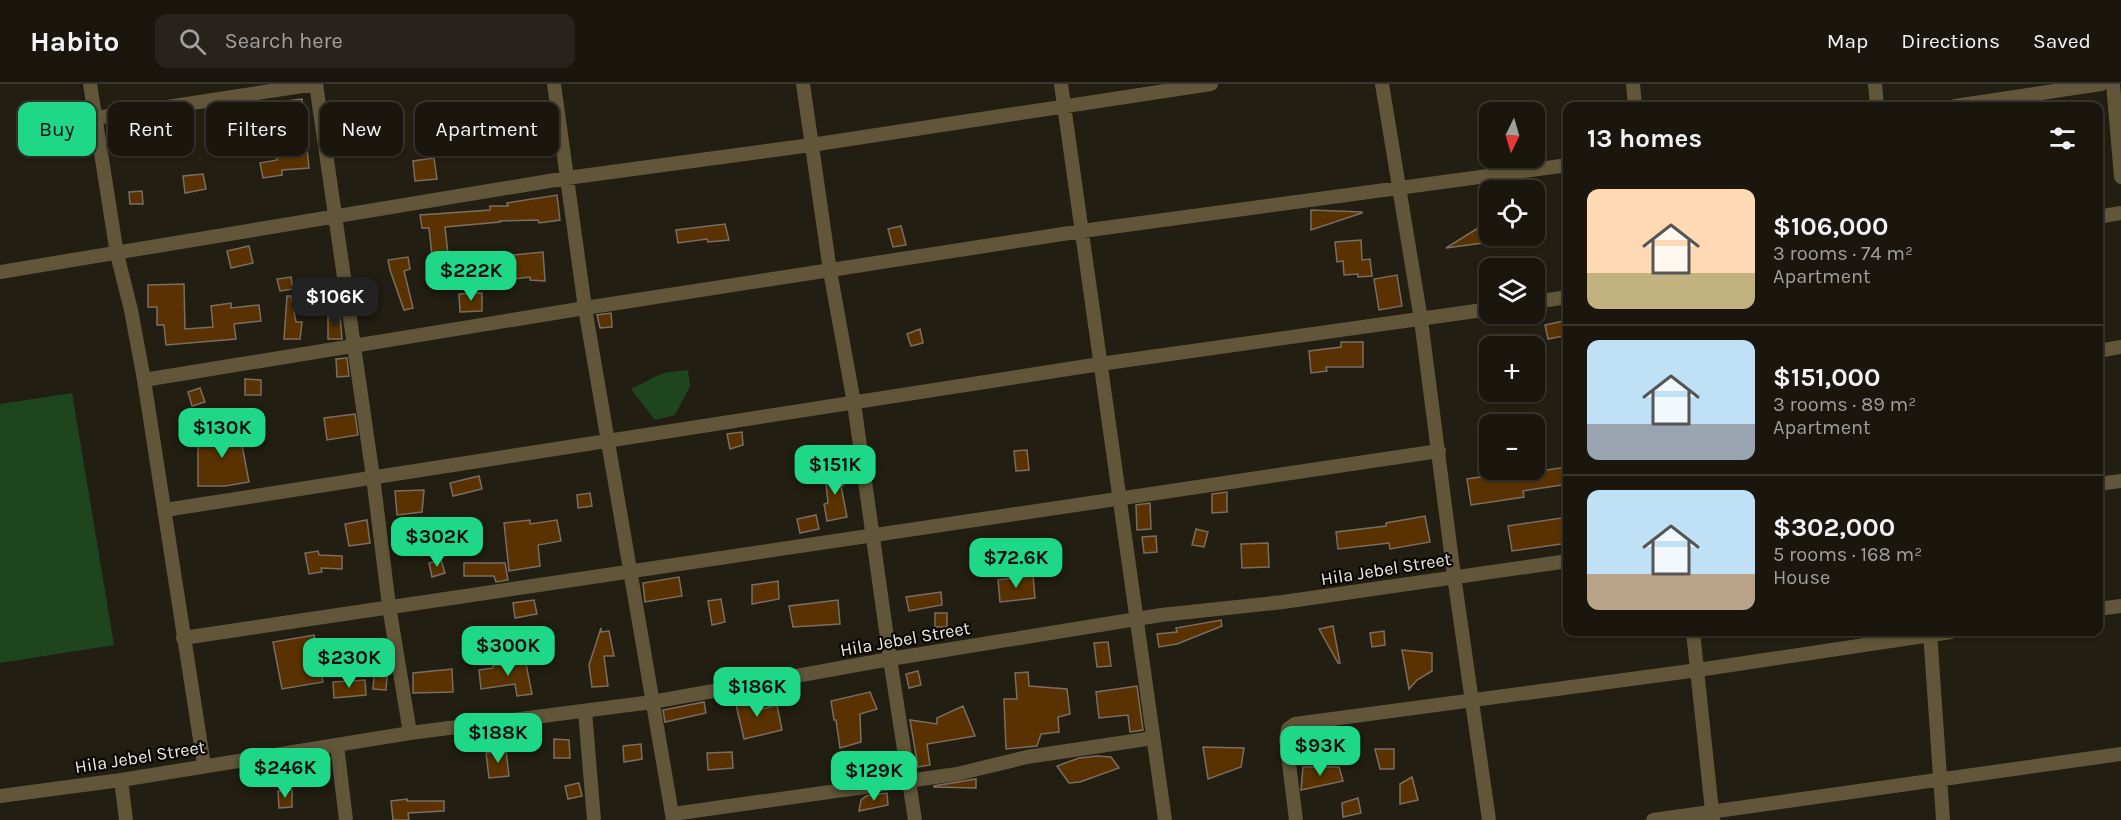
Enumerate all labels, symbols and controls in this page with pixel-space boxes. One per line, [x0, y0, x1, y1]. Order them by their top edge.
search box [155, 14, 575, 68]
text: Habito [30, 25, 119, 58]
icon: search [176, 25, 209, 58]
text: Search here [224, 28, 343, 54]
text: Map [1827, 29, 1868, 53]
text: Directions [1901, 29, 2000, 53]
text: Saved [2033, 29, 2091, 53]
chip: Buy [18, 102, 96, 156]
chip: Rent [108, 102, 194, 156]
chip: Filters [206, 102, 308, 156]
chip: New [320, 102, 403, 156]
chip: Apartment [415, 102, 559, 156]
north arrow [1479, 102, 1545, 168]
map controls [1479, 102, 1545, 480]
icon: filters [2046, 122, 2079, 155]
text: 13 homes [1587, 123, 1702, 154]
button: locate [1479, 180, 1545, 246]
text: $106,000 [1773, 211, 1888, 242]
icon: home [1635, 213, 1707, 285]
text: 3 rooms · 74 m² [1773, 242, 1913, 265]
pin: $222K [429, 251, 513, 302]
button: layers [1479, 258, 1545, 324]
text: $222K [439, 259, 503, 282]
text: Apartment [1773, 265, 1871, 288]
pin: $106K [293, 277, 377, 328]
text: $106K [306, 285, 364, 308]
button: + [1479, 336, 1545, 402]
text: $151,000 [1773, 362, 1881, 393]
icon: home [1635, 364, 1707, 436]
text: 3 rooms · 89 m² [1773, 393, 1916, 416]
pin: $130K [180, 408, 264, 459]
button: − [1479, 414, 1545, 480]
text: $130K [192, 416, 252, 439]
text: Apartment [1773, 416, 1871, 439]
pin: $151K [793, 445, 877, 496]
text: $151K [809, 453, 861, 476]
text: $302,000 [1773, 512, 1895, 543]
icon: home [1635, 514, 1707, 586]
pin: $302K [395, 517, 479, 568]
text: $302K [405, 525, 469, 548]
pin: $72.6K [967, 538, 1065, 589]
text: 5 rooms · 168 m² [1773, 543, 1922, 566]
text: $72.6K [983, 546, 1049, 569]
street label: Hila Jebel Street [1319, 548, 1453, 590]
text: House [1773, 566, 1830, 589]
street label: Hila Jebel Street [838, 617, 972, 661]
pin: $300K [466, 626, 550, 677]
text: $300K [476, 634, 540, 657]
pin: $230K [307, 638, 391, 689]
text: $230K [317, 646, 381, 669]
pin: $186K [715, 667, 799, 718]
text: $186K [727, 675, 787, 698]
pin: $188K [456, 713, 540, 764]
text: $188K [468, 721, 528, 744]
pin: $93K [1284, 726, 1356, 777]
text: $93K [1294, 734, 1346, 757]
street label: Hila Jebel Street [73, 736, 207, 778]
pin: $246K [243, 748, 327, 799]
pin: $129K [832, 751, 916, 802]
text: $246K [254, 756, 317, 779]
text: $129K [845, 759, 903, 782]

